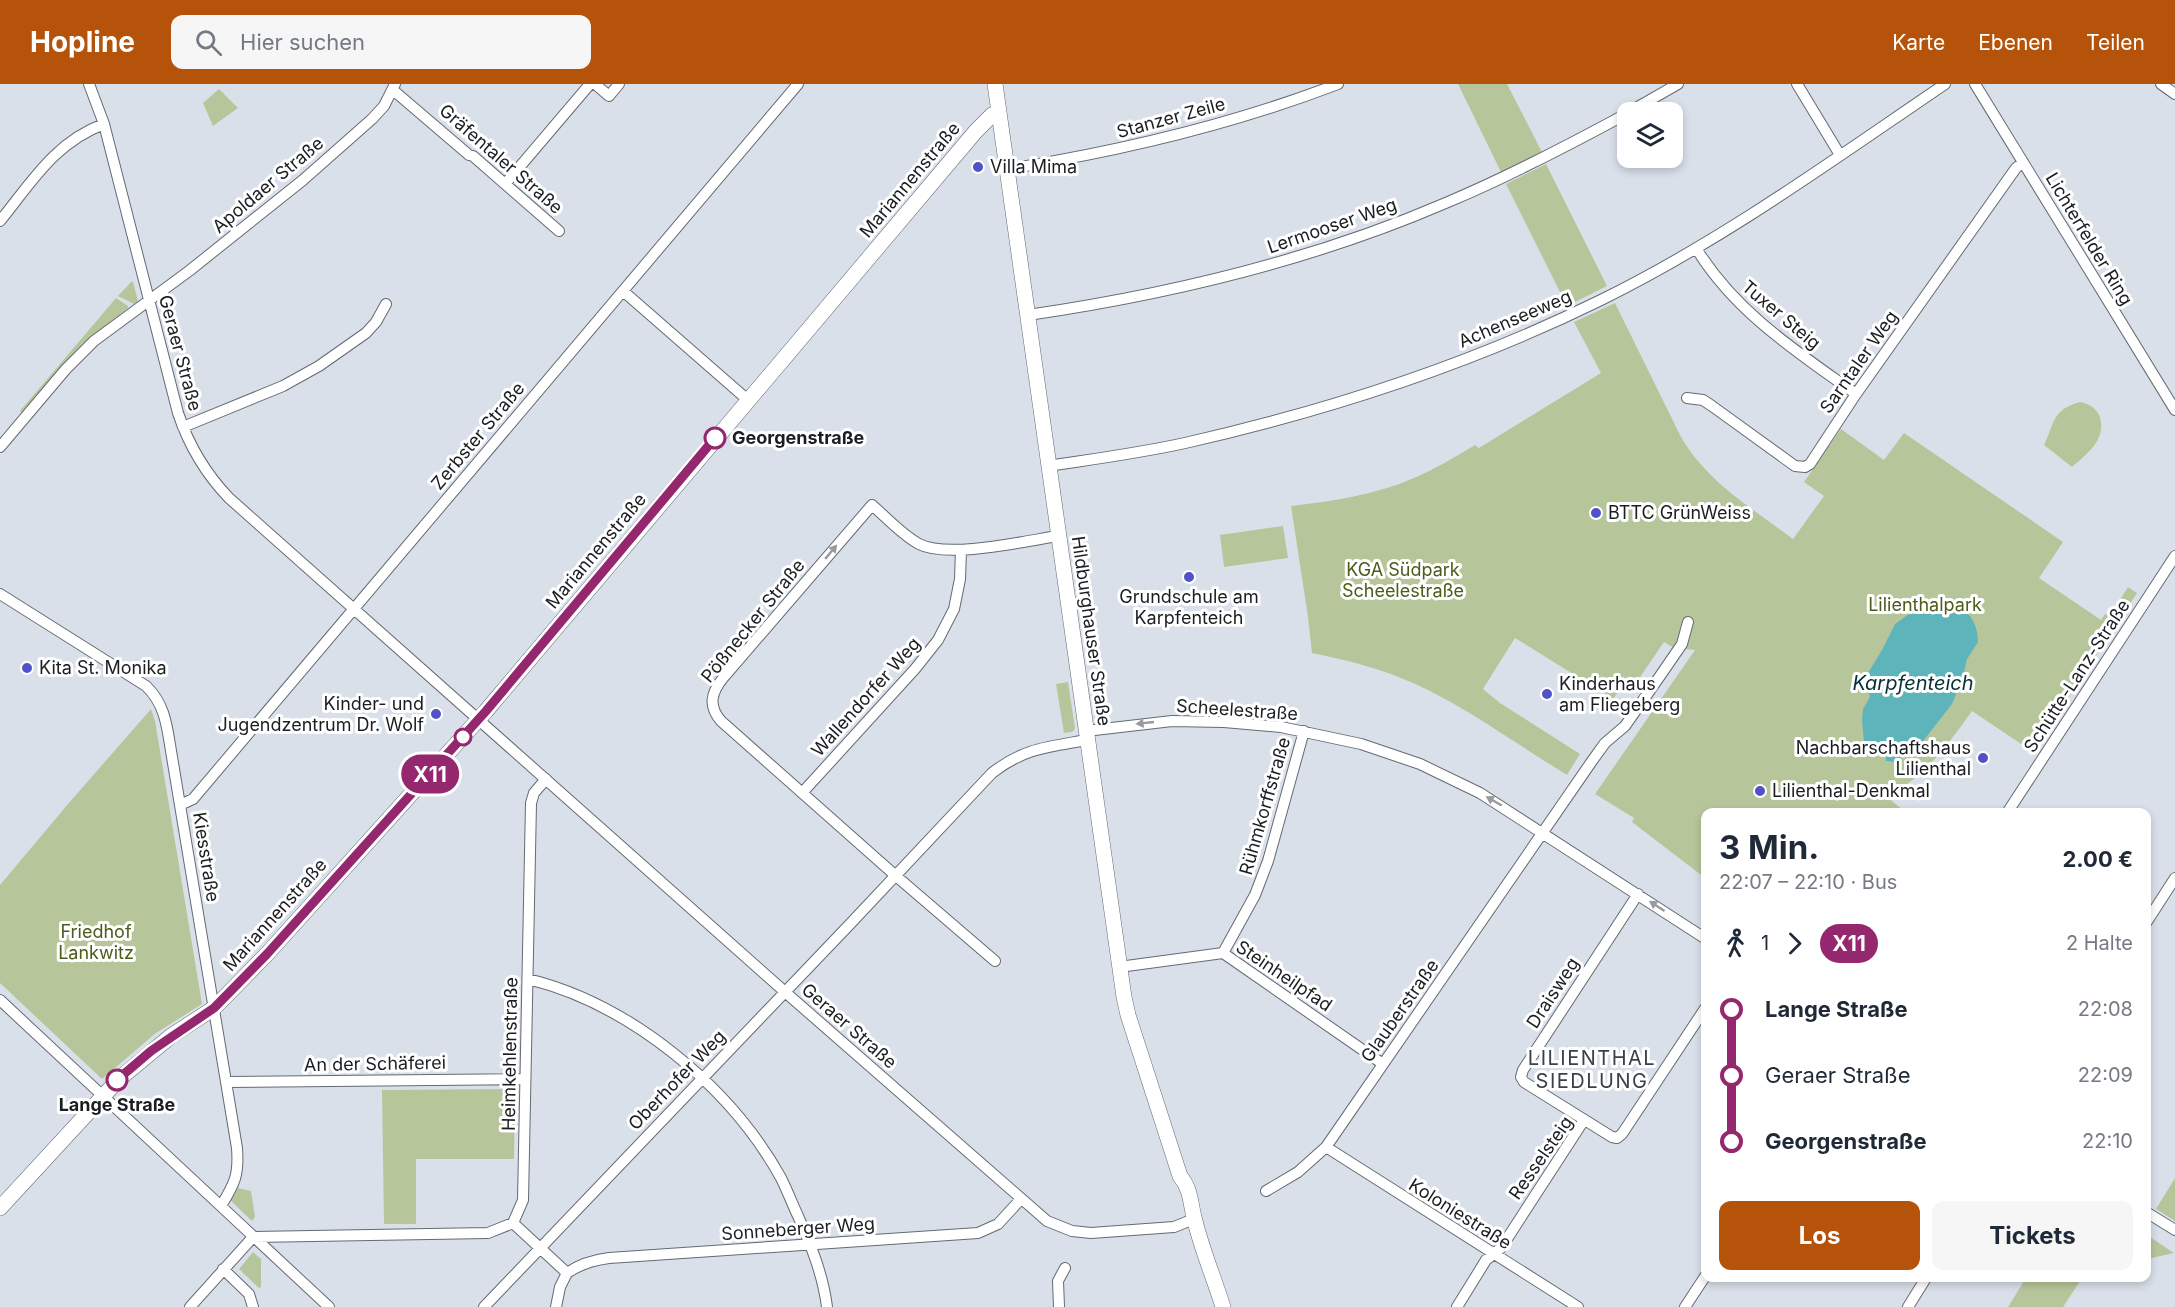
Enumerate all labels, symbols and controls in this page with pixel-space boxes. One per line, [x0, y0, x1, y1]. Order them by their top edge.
search box [171, 15, 591, 69]
text: Hopline [30, 25, 135, 59]
icon: search [192, 26, 225, 59]
text: Hier suchen [240, 29, 365, 55]
text: Karte [1892, 30, 1945, 55]
text: Ebenen [1978, 30, 2053, 55]
text: Teilen [2086, 30, 2145, 55]
street label: Stanzer Zeile [1114, 93, 1227, 142]
street label: Gräfentaler Straße [435, 99, 567, 218]
map controls [1617, 102, 1683, 168]
button: layers [1617, 102, 1683, 168]
street label: Mariannenstraße [855, 118, 964, 242]
street label: Apoldaer Straße [208, 132, 327, 237]
place label: Villa Mima [990, 156, 1077, 177]
marker: Villa Mima [971, 160, 985, 174]
street label: Lichterfelder Ring [2042, 169, 2137, 309]
street label: Lermooser Weg [1264, 194, 1399, 257]
street label: Tuxer Steig [1738, 276, 1825, 353]
street label: Achenseeweg [1455, 285, 1574, 352]
street label: Geraer Straße [155, 293, 206, 413]
street label: Sarntaler Weg [1815, 306, 1902, 417]
street label: Zerbster Straße [427, 378, 529, 494]
marker: Georgenstraße [704, 427, 726, 449]
place label: Georgenstraße [732, 427, 865, 448]
street label: Mariannenstraße [541, 489, 650, 613]
place label: BTTC GrünWeiss [1608, 502, 1751, 523]
marker: BTTC GrünWeiss [1589, 506, 1603, 520]
street label: Hildburghauser Straße [1068, 535, 1115, 727]
one-way arrow [824, 545, 837, 560]
street label: Pößnecker Straße [696, 555, 809, 687]
park label: KGA Südpark Scheelestraße [1342, 559, 1464, 601]
marker: Grundschule am Karpfenteich [1182, 570, 1196, 584]
place label: Grundschule am Karpfenteich [1119, 586, 1259, 628]
park label: Lilienthalpark [1868, 594, 1982, 615]
street label: Schütte-Lanz-Straße [2019, 595, 2134, 756]
street label: Wallendorfer Weg [807, 633, 924, 760]
place label: Kita St. Monika [39, 657, 167, 678]
marker: Kita St. Monika [20, 661, 34, 675]
water label: Karpfenteich [1852, 671, 1974, 695]
place label: Kinderhaus am Fliegeberg [1559, 673, 1680, 715]
marker: Kinderhaus am Fliegeberg [1540, 687, 1554, 701]
place label: Kinder- und Jugendzentrum Dr. Wolf [217, 693, 424, 735]
street label: Scheelestraße [1175, 695, 1299, 724]
marker: Kinder- und Jugendzentrum Dr. Wolf [429, 707, 443, 721]
one-way arrow [1136, 718, 1155, 728]
unlabelled marker [454, 728, 472, 746]
street label: Rühmkorffstraße [1235, 735, 1294, 877]
place label: Nachbarschaftshaus Lilienthal [1796, 737, 1971, 779]
marker: Nachbarschaftshaus Lilienthal [1976, 751, 1990, 765]
line badge: X11 [396, 754, 464, 794]
text: X11 [413, 762, 447, 787]
place label: Lilienthal-Denkmal [1772, 780, 1930, 801]
marker: Lilienthal-Denkmal [1753, 784, 1767, 798]
one-way arrow [1486, 796, 1502, 807]
street label: Kiesstraße [189, 811, 224, 903]
text: 3 Min. [1719, 827, 1819, 867]
text: 2.00 € [2062, 846, 2133, 872]
street label: Mariannenstraße [219, 854, 331, 975]
text: 22:07 – 22:10 · Bus [1719, 870, 1897, 894]
one-way arrow [1648, 901, 1665, 912]
park label: Friedhof Lankwitz [58, 921, 134, 963]
icon: walk [1719, 927, 1752, 960]
icon: forward [1778, 927, 1811, 960]
text: 1 [1761, 931, 1769, 955]
text: X11 [1832, 931, 1866, 956]
text: 2 Halte [2066, 931, 2133, 955]
street label: Steinheilpfad [1232, 936, 1336, 1015]
street label: Draisweg [1522, 954, 1583, 1032]
street label: Glauberstraße [1356, 955, 1443, 1066]
street label: Heimkehlenstraße [498, 977, 521, 1131]
street label: Geraer Straße [798, 979, 901, 1073]
text: Lange Straße [1765, 996, 1908, 1022]
text: 22:08 [2078, 997, 2133, 1021]
street label: Oberhofer Weg [624, 1025, 730, 1134]
district label: LILIENTHAL SIEDLUNG [1528, 1046, 1656, 1093]
street label: An der Schäferei [304, 1052, 446, 1075]
text: Geraer Straße [1765, 1062, 1911, 1088]
text: 22:09 [2078, 1063, 2133, 1087]
marker: Lange Straße [106, 1069, 128, 1091]
place label: Lange Straße [59, 1094, 176, 1115]
street label: Resselsteig [1504, 1112, 1577, 1203]
text: Georgenstraße [1765, 1128, 1927, 1154]
text: 22:10 [2082, 1129, 2133, 1153]
street label: Koloniestraße [1405, 1174, 1515, 1253]
button: Los [1719, 1201, 1920, 1270]
button: Tickets [1932, 1201, 2133, 1270]
street label: Sonneberger Weg [721, 1213, 875, 1244]

